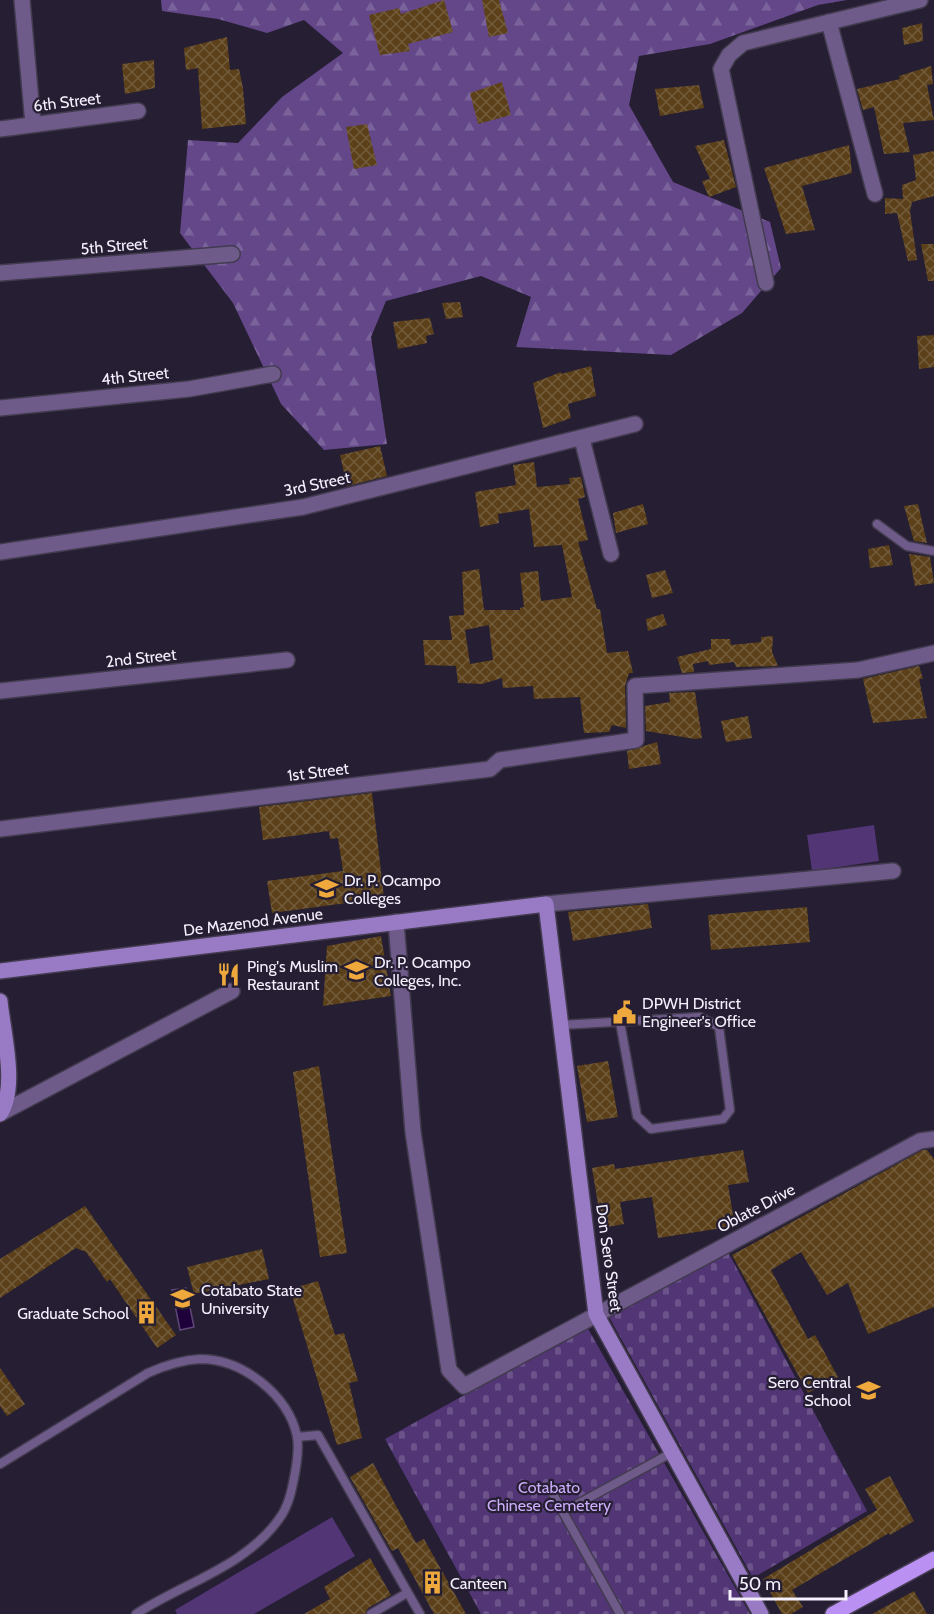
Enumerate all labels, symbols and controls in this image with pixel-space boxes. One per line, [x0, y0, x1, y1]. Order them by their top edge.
street label: 6th Street [32, 88, 102, 116]
street label: 5th Street [80, 234, 149, 258]
street label: 4th Street [100, 363, 170, 389]
street label: 3rd Street [282, 468, 352, 500]
street label: 2nd Street [105, 645, 178, 671]
street label: 1st Street [286, 759, 351, 785]
place label: Dr. P. Ocampo Colleges [344, 871, 441, 908]
school or university icon: Dr. P. Ocampo Colleges [313, 876, 339, 902]
street label: De Mazenod Avenue [182, 904, 324, 940]
place label: Dr. P. Ocampo Colleges, Inc. [374, 953, 471, 990]
place label: Ping's Muslim Restaurant [247, 957, 338, 994]
school or university icon: Dr. P. Ocampo Colleges, Inc. [343, 958, 369, 984]
restaurant icon: Ping's Muslim Restaurant [216, 962, 242, 988]
place label: DPWH District Engineer's Office [642, 994, 756, 1031]
public building icon: DPWH District Engineer's Office [611, 999, 637, 1025]
street label: Oblate Drive [714, 1180, 798, 1236]
street label: Don Sero Street [592, 1203, 626, 1314]
place label: Cotabato State University [201, 1281, 302, 1318]
school or university icon: Cotabato State University [170, 1286, 196, 1312]
building icon: Graduate School [134, 1300, 160, 1326]
place label: Graduate School [17, 1304, 129, 1323]
place label: Sero Central School [768, 1373, 851, 1410]
school or university icon: Sero Central School [856, 1378, 882, 1404]
park label: Cotabato Chinese Cemetery [487, 1478, 611, 1515]
scale bar [730, 1563, 846, 1601]
building icon: Canteen [419, 1570, 445, 1596]
text: 50 m [739, 1573, 781, 1595]
place label: Canteen [450, 1574, 507, 1593]

